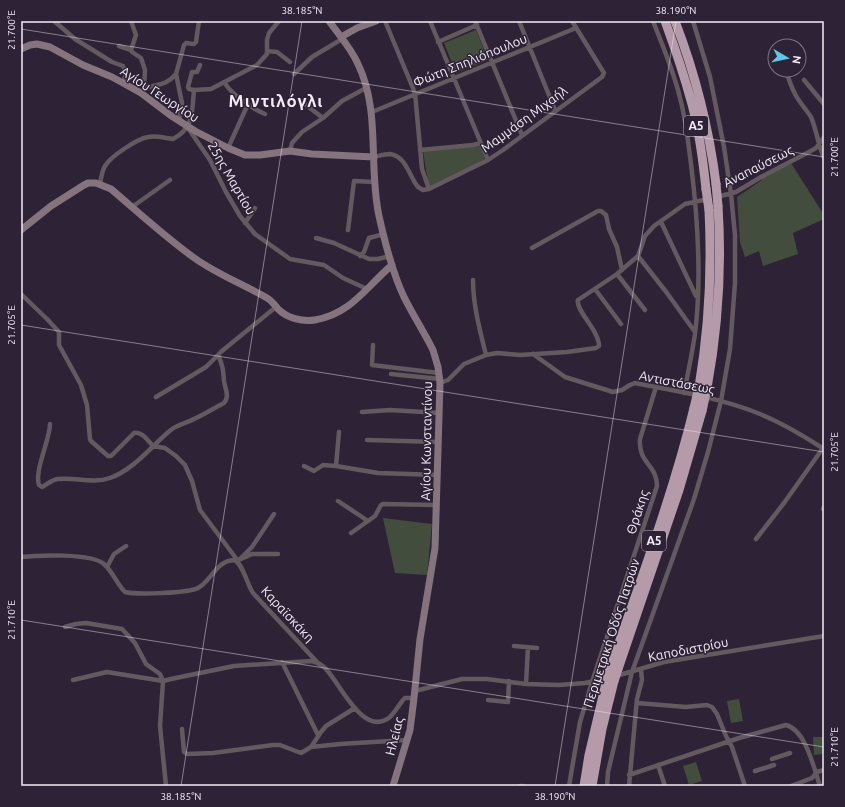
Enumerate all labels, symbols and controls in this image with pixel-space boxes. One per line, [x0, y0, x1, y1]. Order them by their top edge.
text: 38.185°N [281, 5, 323, 16]
text: 38.190°N [655, 5, 697, 16]
text: 21.700°E [6, 10, 17, 50]
street label: Φώτη Σπηλιόπουλου [411, 31, 529, 89]
north arrow [767, 38, 807, 78]
text: N [790, 55, 803, 65]
street label: Αγίου Γεωργίου [118, 63, 202, 125]
street label: Μαμμάση Μιχαήλ [478, 83, 570, 155]
district label: Μιντιλόγλι [229, 91, 323, 110]
road number: Α5 [684, 116, 708, 136]
text: 21.700°E [829, 137, 840, 177]
street label: 25ης Μαρτίου [205, 139, 259, 217]
street label: Αναπαύσεως [721, 142, 796, 190]
text: 21.705°E [6, 305, 17, 345]
street label: Αντιστάσεως [638, 368, 716, 397]
street label: Αγίου Κωνσταντίνου [418, 381, 434, 501]
text: 21.705°E [829, 432, 840, 472]
street label: Θράκης [623, 488, 652, 536]
road number: Α5 [642, 531, 666, 551]
street label: Περιμετρική Οδός Πατρών [580, 556, 643, 710]
street label: Καραϊσκάκη [259, 583, 317, 645]
text: 21.710°E [6, 600, 17, 640]
street label: Καποδιστρίου [647, 634, 729, 664]
street label: Ηλείας [382, 715, 407, 757]
text: 21.710°E [829, 727, 840, 767]
text: 38.185°N [160, 791, 202, 802]
text: 38.190°N [534, 791, 576, 802]

